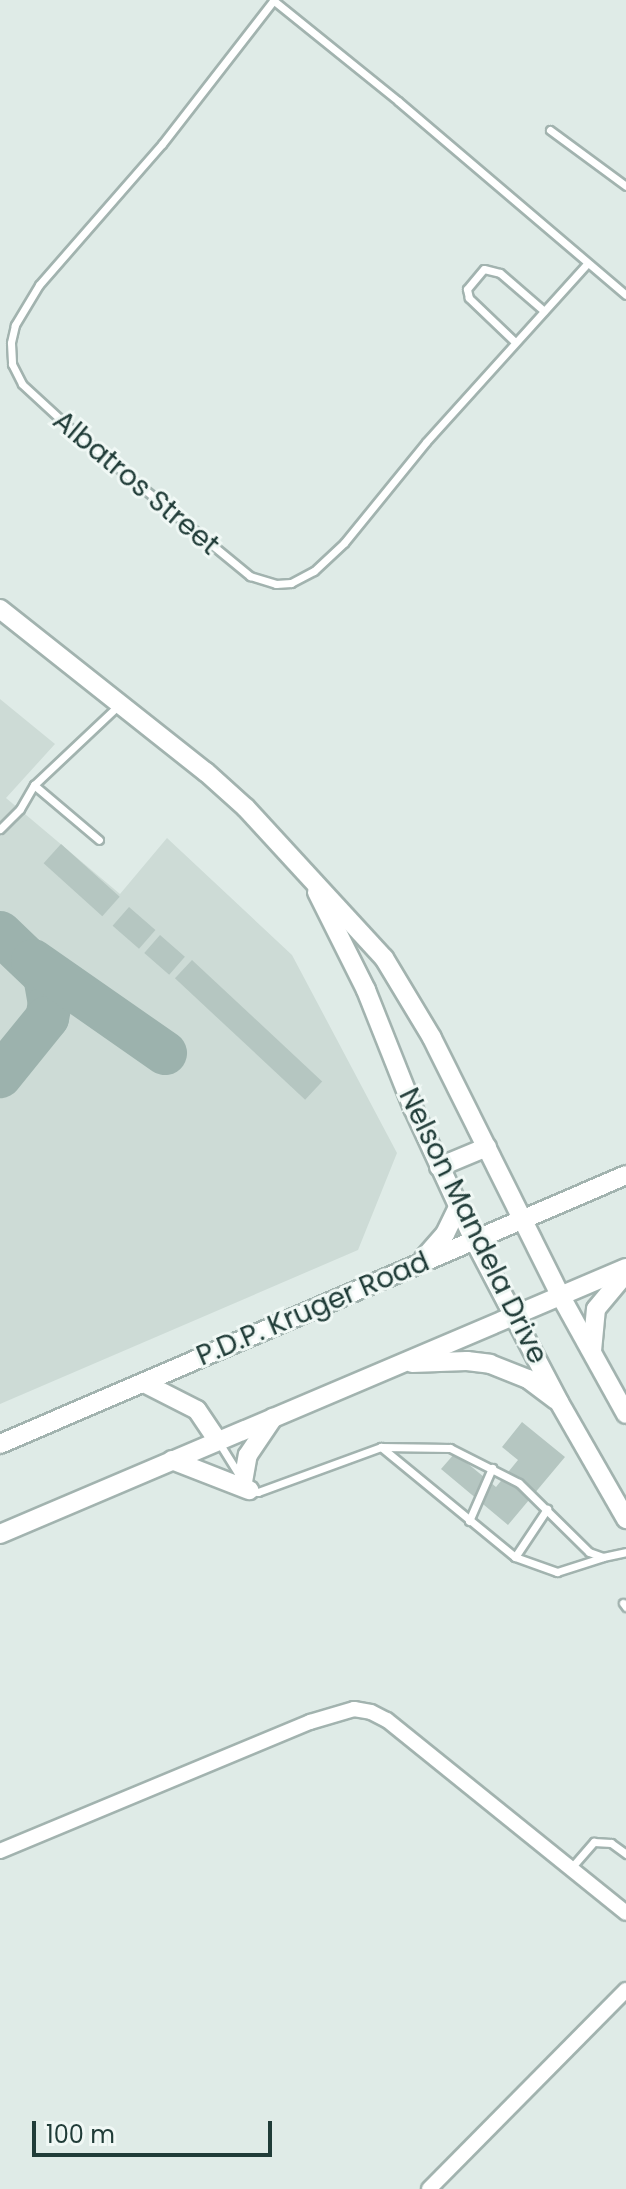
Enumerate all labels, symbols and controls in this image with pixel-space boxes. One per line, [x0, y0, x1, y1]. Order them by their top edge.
street label: Albatros Street [46, 404, 226, 562]
street label: Nelson Mandela Drive [392, 1083, 554, 1369]
street label: P.D.P. Kruger Road [192, 1245, 434, 1373]
scale bar [36, 2105, 276, 2155]
text: 100 m [46, 2118, 115, 2151]

